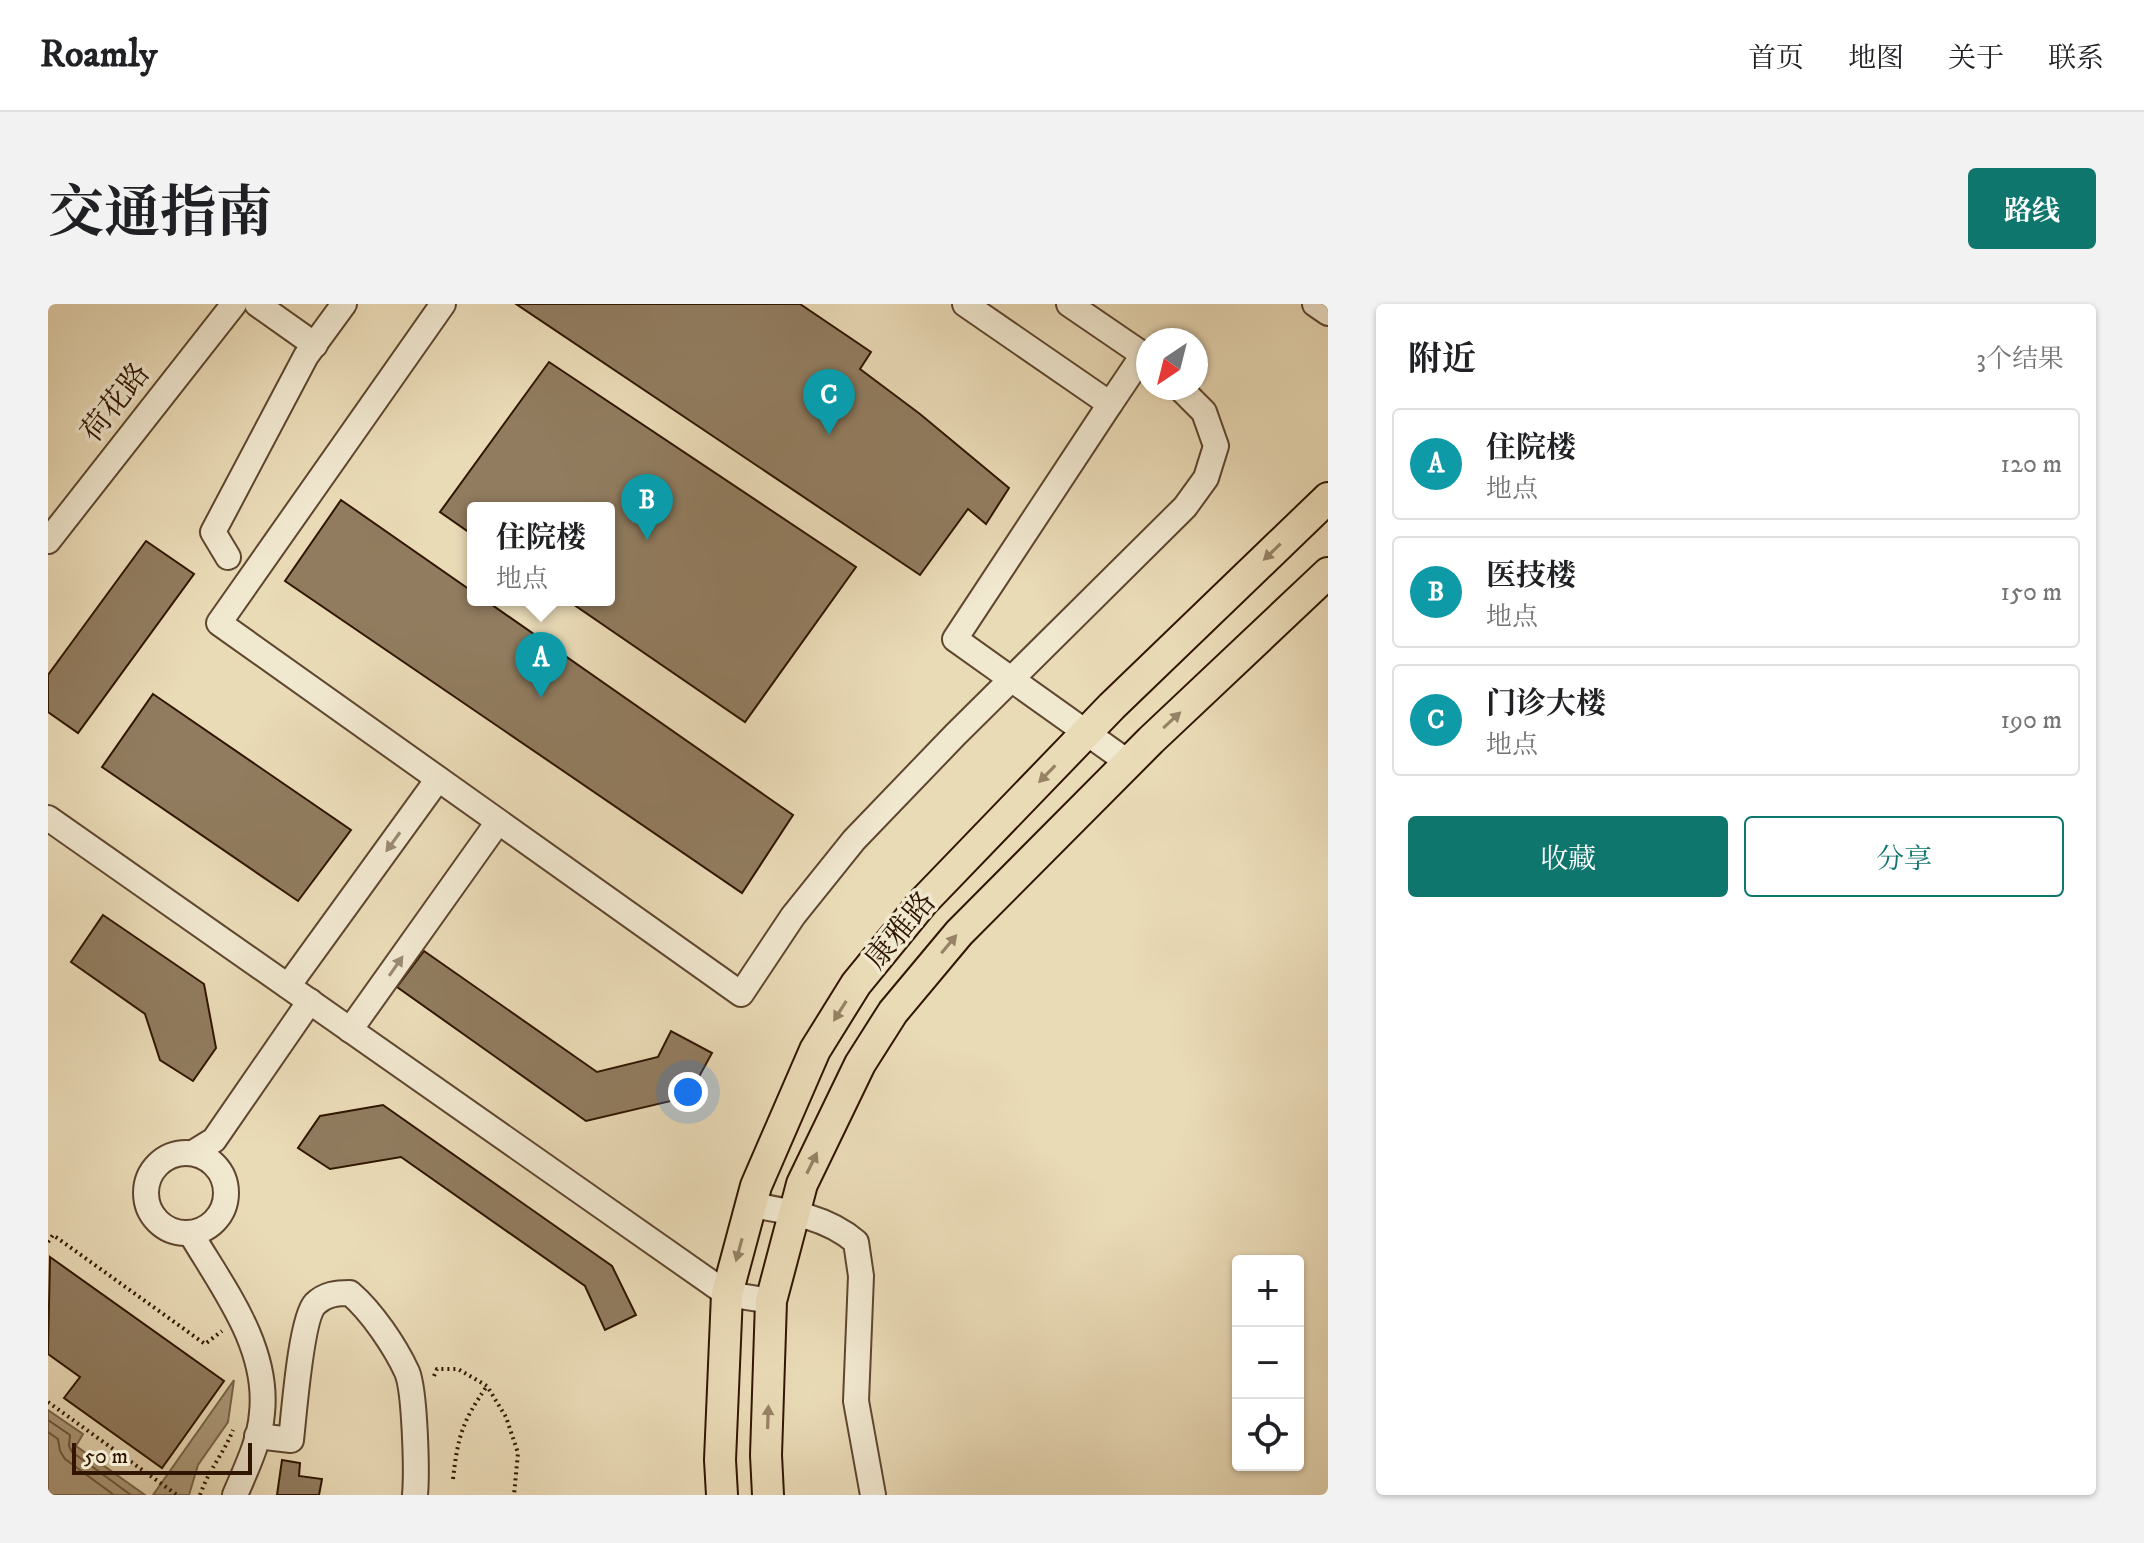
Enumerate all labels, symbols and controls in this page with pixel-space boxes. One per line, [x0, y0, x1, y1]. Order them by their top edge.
text: Roamly [40, 31, 157, 79]
text: 首页 [1748, 41, 1804, 76]
text: 地图 [1848, 41, 1904, 76]
text: 关于 [1948, 41, 2004, 76]
text: 联系 [2048, 41, 2104, 76]
button: 路线 [1968, 168, 2096, 249]
text: 交通指南 [48, 180, 272, 250]
north arrow [1136, 328, 1208, 400]
text: 附近 [1408, 339, 1476, 381]
text: 3个结果 [1976, 343, 2064, 376]
street label: 荷花路 [74, 356, 158, 450]
pin: C [803, 369, 855, 435]
text: 住院楼 [1486, 430, 1576, 467]
text: A [1428, 448, 1444, 481]
text: 120 m [2001, 448, 2062, 481]
text: 地点 [1486, 473, 1538, 506]
pin: B [621, 474, 673, 540]
popup [467, 502, 615, 606]
text: 住院楼 [496, 520, 586, 557]
one-way arrow [1263, 542, 1282, 561]
text: 医技楼 [1486, 558, 1576, 595]
text: 地点 [496, 563, 548, 596]
text: B [1428, 576, 1444, 609]
text: 150 m [2001, 576, 2062, 609]
text: 地点 [1486, 601, 1538, 634]
pin: A [515, 632, 567, 698]
text: 门诊大楼 [1486, 686, 1606, 723]
text: C [1427, 704, 1445, 737]
text: 190 m [2000, 704, 2062, 737]
one-way arrow [1162, 712, 1181, 730]
text: 地点 [1486, 729, 1538, 762]
one-way arrow [1038, 764, 1057, 783]
button: 收藏 [1408, 816, 1728, 897]
button: 分享 [1744, 816, 2064, 897]
one-way arrow [385, 831, 401, 852]
street label: 康雅路 [858, 885, 944, 977]
one-way arrow [940, 934, 957, 954]
one-way arrow [387, 956, 403, 976]
one-way arrow [833, 1000, 847, 1022]
your location [668, 1072, 708, 1112]
one-way arrow [805, 1152, 819, 1175]
one-way arrow [732, 1238, 745, 1262]
map controls [1232, 1255, 1304, 1471]
button: + [1232, 1255, 1304, 1327]
button: − [1232, 1327, 1304, 1399]
button: locate [1232, 1399, 1304, 1471]
one-way arrow [761, 1404, 774, 1429]
scale bar [72, 1439, 252, 1475]
text: 50 m [84, 1443, 128, 1470]

